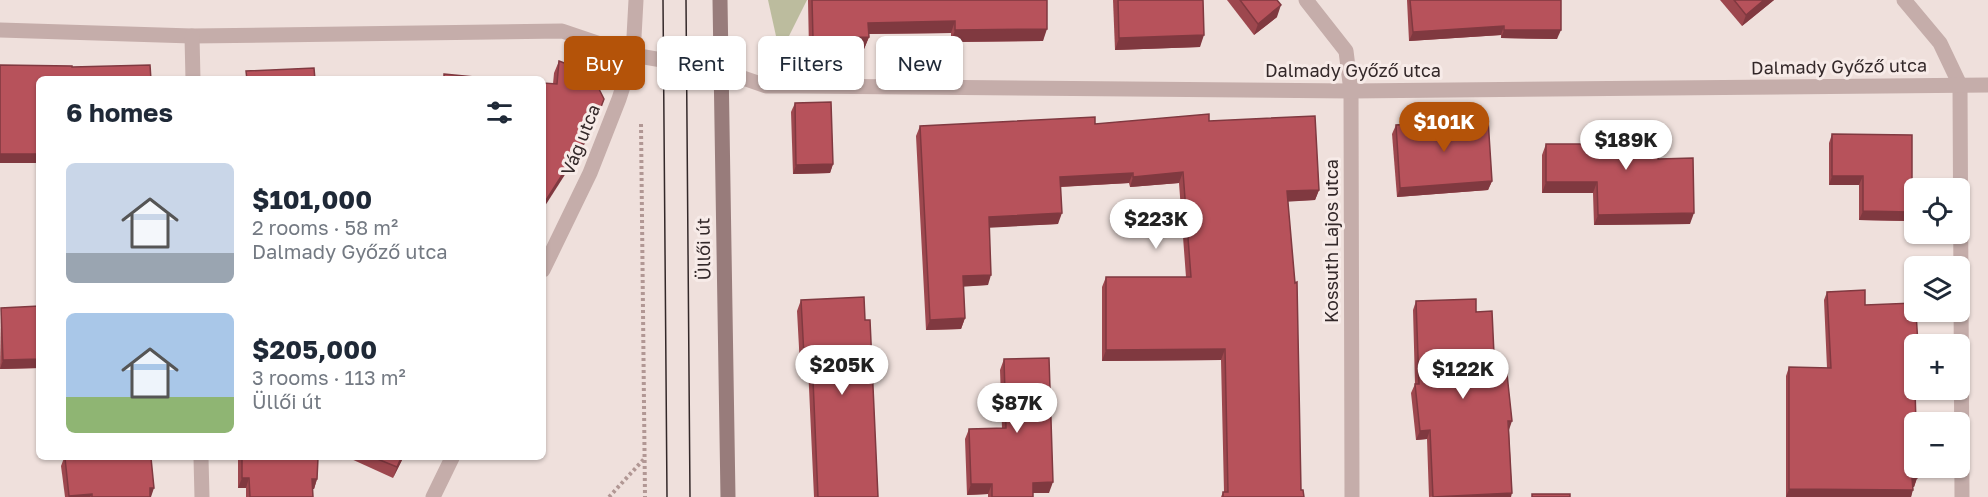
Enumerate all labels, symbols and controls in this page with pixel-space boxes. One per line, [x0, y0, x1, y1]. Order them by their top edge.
chip: Buy [564, 36, 645, 90]
chip: Rent [657, 36, 746, 90]
chip: Filters [758, 36, 864, 90]
chip: New [876, 36, 963, 90]
street label: Dalmady Győző utca [1751, 53, 1927, 79]
street label: Dalmady Győző utca [1265, 59, 1441, 81]
icon: filters [483, 96, 516, 129]
text: 6 homes [66, 97, 173, 128]
street label: Vág utca [556, 101, 604, 178]
pin: $101K [1402, 102, 1486, 153]
text: $101K [1413, 109, 1475, 133]
pin: $189K [1584, 120, 1668, 171]
text: $189K [1594, 127, 1658, 151]
street label: Kossuth Lajos utca [1320, 159, 1342, 323]
map controls [1904, 178, 1970, 478]
button: locate [1904, 178, 1970, 244]
text: $101,000 [252, 184, 372, 215]
icon: home [114, 187, 186, 259]
pin: $223K [1114, 199, 1198, 250]
text: $223K [1124, 206, 1188, 230]
text: 2 rooms · 58 m² [252, 215, 398, 239]
street label: Üllői út [691, 217, 715, 281]
text: Dalmady Győző utca [252, 239, 448, 263]
button: layers [1904, 256, 1970, 322]
text: $205,000 [252, 334, 377, 365]
button: + [1904, 334, 1970, 400]
icon: home [114, 337, 186, 409]
pin: $205K [800, 345, 884, 396]
pin: $122K [1421, 349, 1505, 400]
text: $205K [809, 352, 875, 376]
text: $122K [1432, 356, 1494, 380]
text: 3 rooms · 113 m² [252, 365, 406, 389]
pin: $87K [981, 383, 1053, 434]
text: Üllői út [252, 389, 322, 413]
text: $87K [991, 390, 1043, 414]
button: − [1904, 412, 1970, 478]

